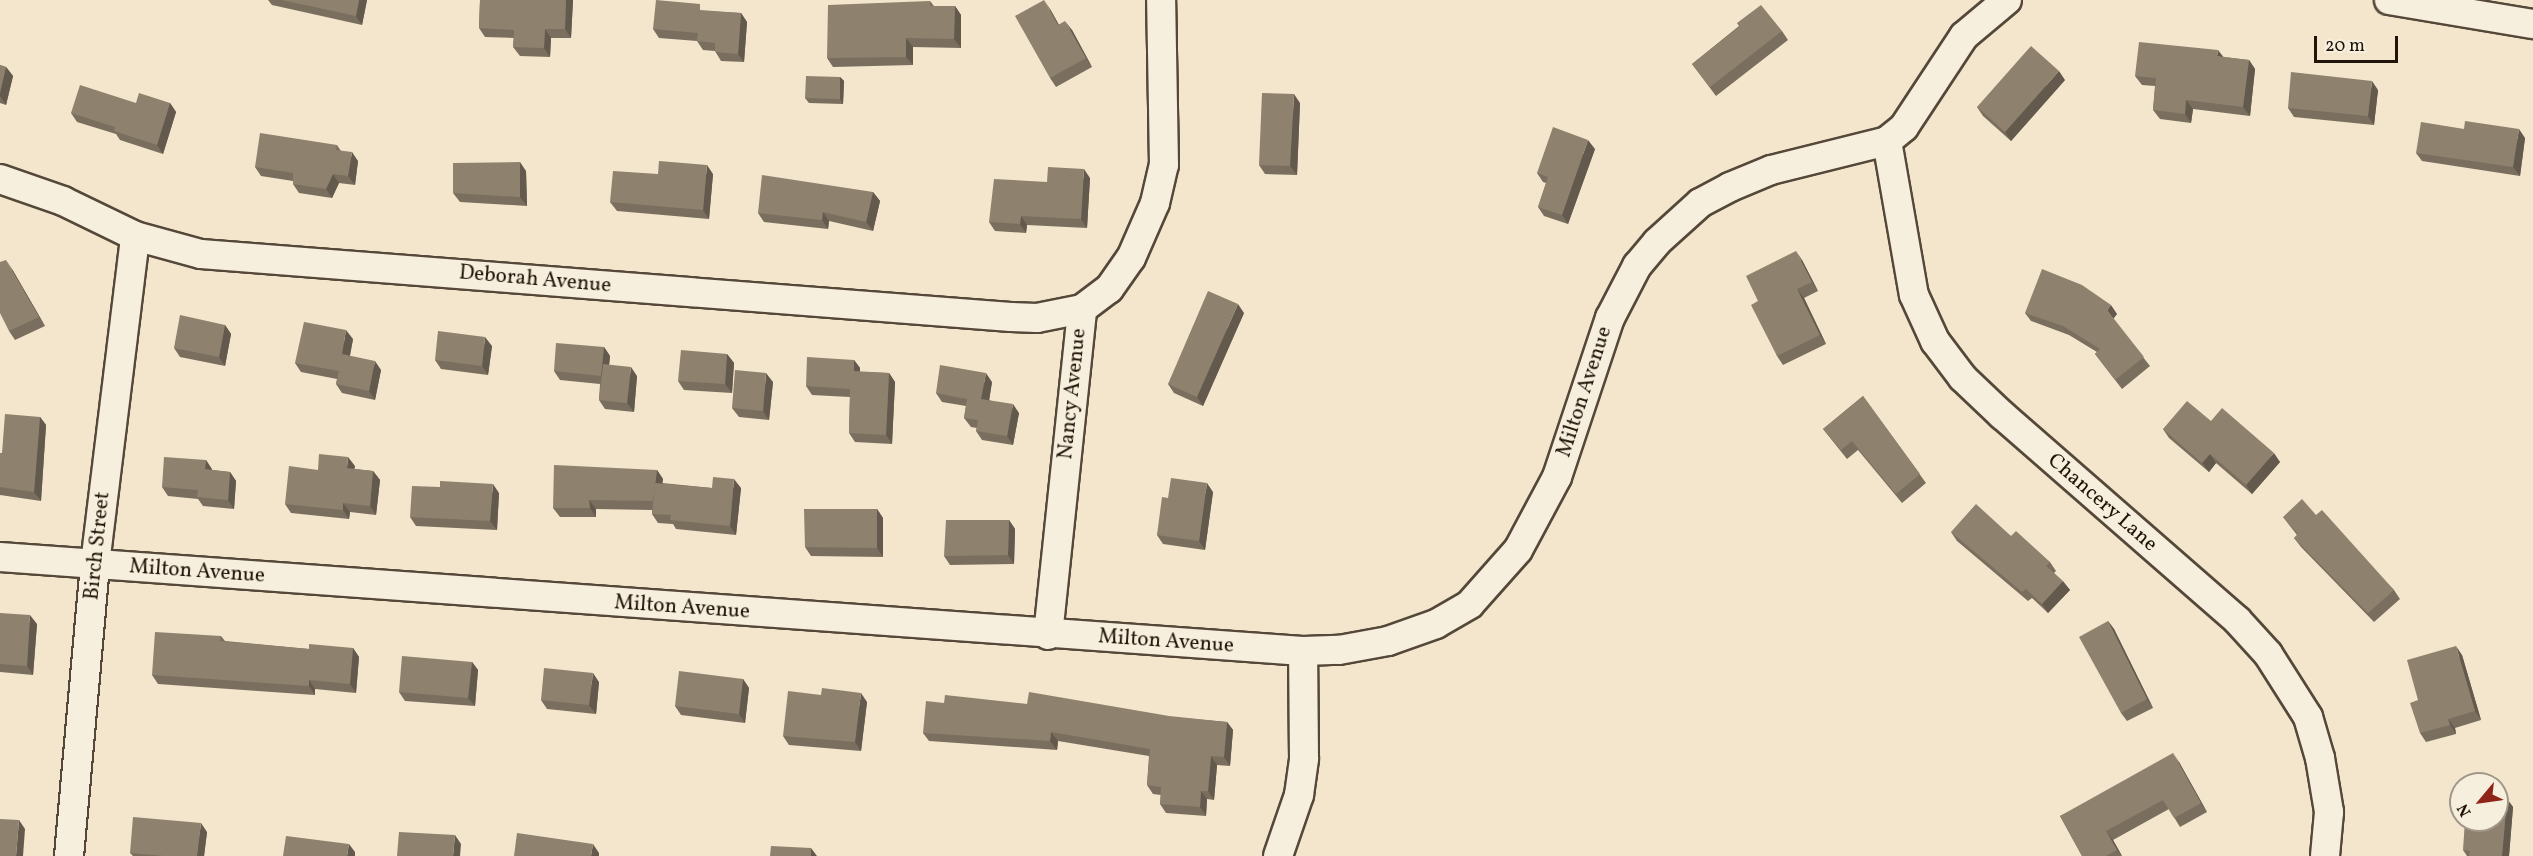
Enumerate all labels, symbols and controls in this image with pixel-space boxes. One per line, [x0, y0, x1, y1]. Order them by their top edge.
scale bar [2317, 24, 2401, 62]
text: 20 m [2325, 34, 2365, 59]
street label: Deborah Avenue [458, 261, 612, 299]
street label: Milton Avenue [1552, 323, 1618, 461]
street label: Nancy Avenue [1054, 327, 1092, 461]
street label: Chancery Lane [2042, 448, 2162, 558]
street label: Birch Street [80, 491, 116, 601]
street label: Milton Avenue [128, 555, 266, 589]
street label: Milton Avenue [613, 591, 751, 625]
street label: Milton Avenue [1097, 625, 1235, 659]
north arrow [2449, 772, 2509, 832]
text: N [2453, 799, 2477, 820]

